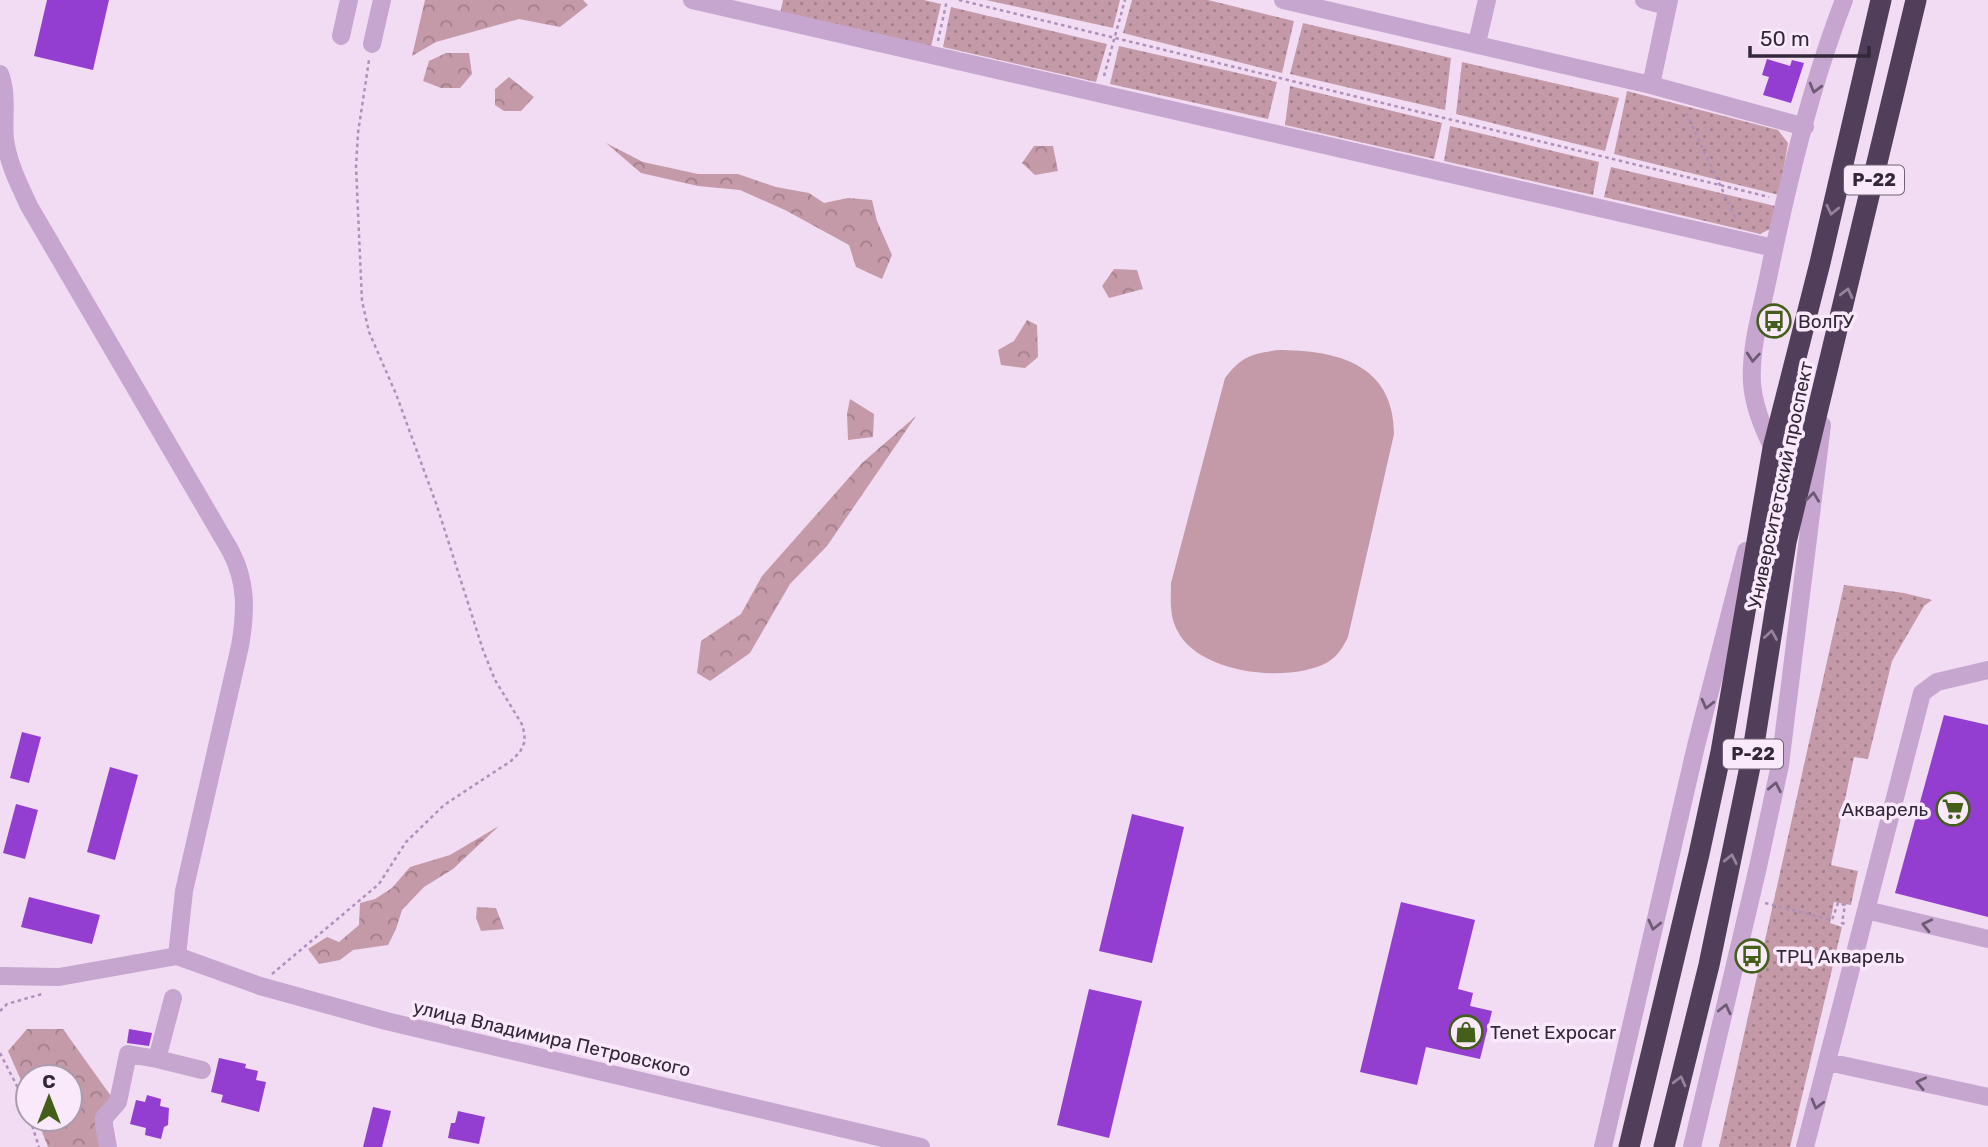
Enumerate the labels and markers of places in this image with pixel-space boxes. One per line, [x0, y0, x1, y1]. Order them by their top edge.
bus stop icon: ВолГУ [1755, 302, 1793, 340]
place label: ВолГУ [1798, 310, 1854, 333]
supermarket icon: Акварель [1934, 790, 1972, 828]
place label: Акварель [1842, 798, 1928, 821]
bus stop icon: ТРЦ Акварель [1733, 937, 1771, 975]
place label: ТРЦ Акварель [1776, 945, 1905, 968]
shop icon: Tenet Expocar [1447, 1013, 1485, 1051]
place label: Tenet Expocar [1490, 1021, 1617, 1044]

